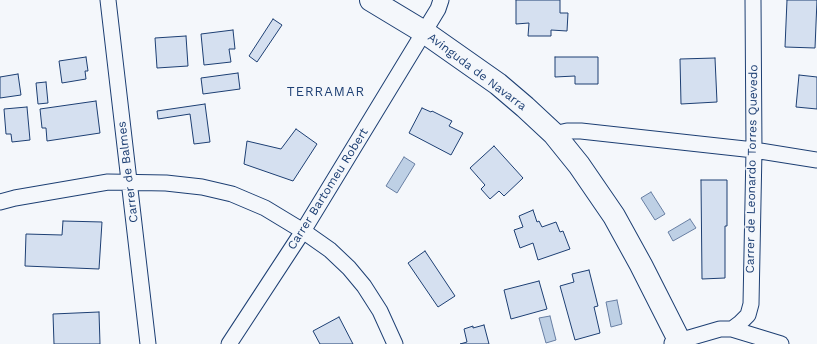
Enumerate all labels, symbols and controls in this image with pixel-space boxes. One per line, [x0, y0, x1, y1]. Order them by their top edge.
street label: Avinguda de Navarra [425, 30, 529, 114]
street label: Carrer de Leonardo Torres Quevedo [743, 64, 761, 274]
district label: TERRAMAR [287, 84, 365, 100]
street label: Carrer de Balmes [115, 120, 141, 224]
street label: Carrer Bartomeu Robert [285, 125, 371, 253]

